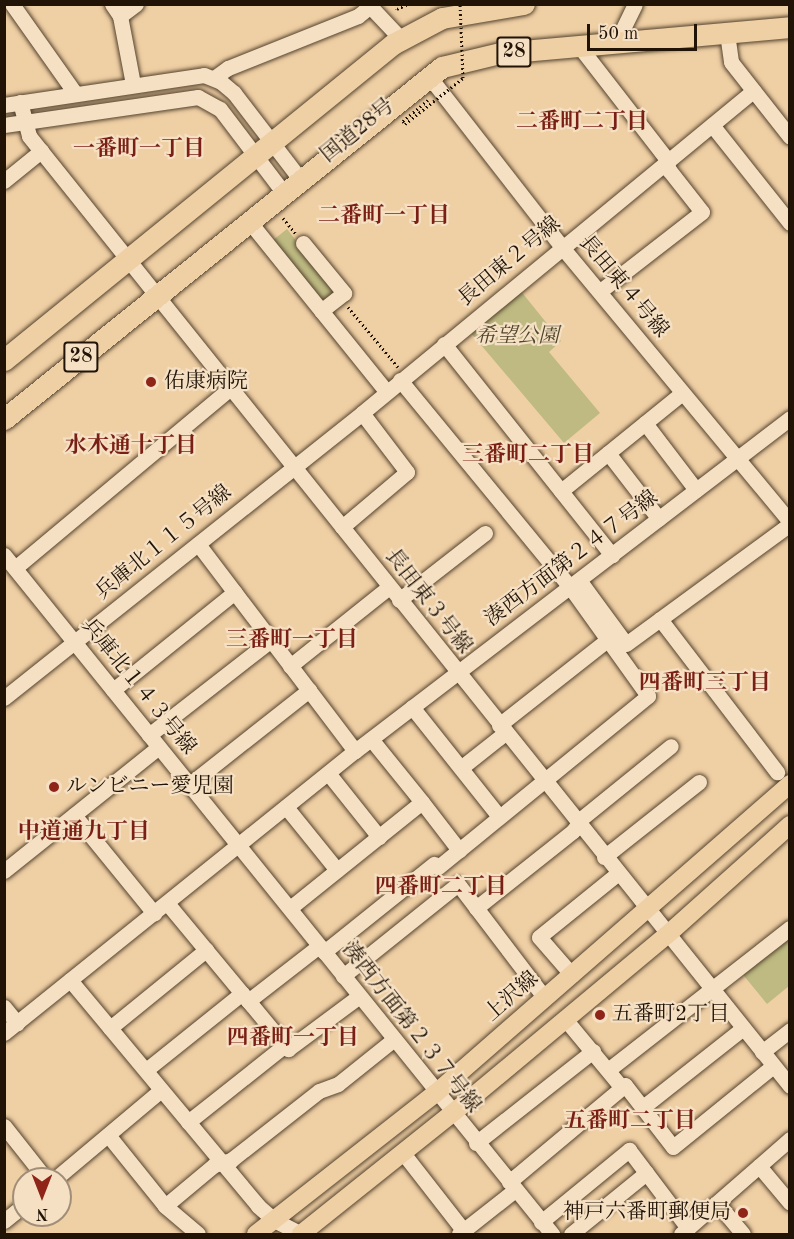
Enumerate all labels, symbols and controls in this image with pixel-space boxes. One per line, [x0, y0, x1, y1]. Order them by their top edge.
scale bar [590, 12, 700, 50]
text: 50 m [598, 25, 638, 43]
road number: 28 [496, 35, 532, 69]
street label: 国道28号 [316, 94, 400, 168]
district label: 二番町二丁目 [516, 110, 648, 136]
district label: 一番町一丁目 [73, 137, 205, 163]
district label: 二番町一丁目 [318, 204, 450, 230]
street label: 長田東２号線 [454, 212, 566, 312]
street label: 長田東４号線 [573, 231, 673, 343]
park label: 希望公園 [475, 324, 559, 350]
road number: 28 [63, 340, 99, 374]
place label: 佑康病院 [164, 369, 248, 395]
marker: 佑康病院 [142, 373, 160, 391]
district label: 水木通十丁目 [65, 434, 197, 460]
district label: 三番町二丁目 [462, 443, 594, 469]
street label: 兵庫北１１５号線 [91, 480, 237, 606]
street label: 湊西方面第２４７号線 [481, 486, 663, 632]
street label: 長田東３号線 [379, 545, 477, 659]
street label: 兵庫北１４３号線 [75, 614, 201, 760]
district label: 三番町一丁目 [226, 628, 358, 654]
district label: 四番町三丁目 [639, 671, 771, 697]
place label: ルンビニー愛児園 [66, 774, 234, 800]
marker: ルンビニー愛児園 [47, 780, 61, 794]
district label: 中道通九丁目 [18, 820, 150, 846]
district label: 四番町二丁目 [375, 875, 507, 901]
street label: 湊西方面第２３７号線 [336, 938, 486, 1118]
street label: 上沢線 [480, 967, 544, 1027]
place label: 五番町2丁目 [612, 1002, 729, 1028]
marker: 五番町2丁目 [593, 1008, 607, 1022]
district label: 四番町一丁目 [227, 1026, 359, 1052]
district label: 五番町二丁目 [564, 1109, 696, 1135]
north arrow [12, 1167, 72, 1227]
place label: 神戸六番町郵便局 [563, 1200, 731, 1226]
text: N [36, 1205, 48, 1221]
marker: 神戸六番町郵便局 [736, 1206, 750, 1220]

